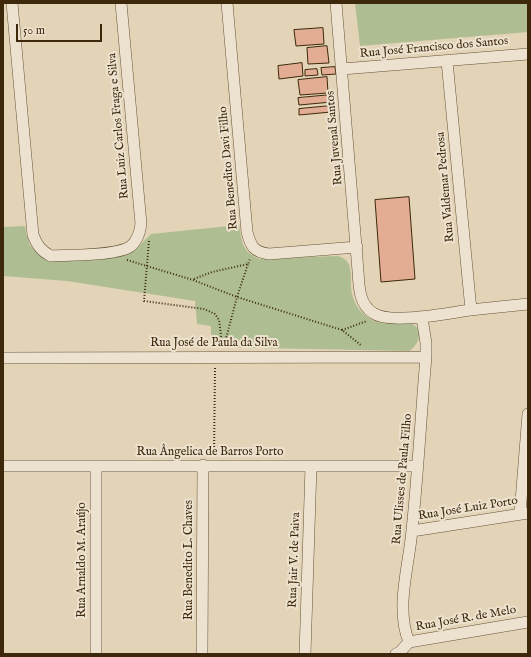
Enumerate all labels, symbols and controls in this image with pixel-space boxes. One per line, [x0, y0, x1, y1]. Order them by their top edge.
scale bar [18, 16, 104, 42]
text: 50 m [23, 23, 45, 38]
street label: Rua José Francisco dos Santos [359, 34, 509, 62]
street label: Rua Luiz Carlos Fraga e Silva [105, 52, 133, 200]
street label: Rua Juvenal Santos [324, 90, 346, 186]
street label: Rua Benedito Davi Filho [216, 106, 242, 230]
street label: Rua Valdemar Pedrosa [434, 131, 458, 243]
street label: Rua José de Paula da Silva [150, 337, 278, 351]
street label: Rua Ulisses de Paula Filho [390, 413, 416, 545]
street label: Rua Ângelica de Barros Porto [137, 446, 283, 460]
street label: Rua José Luiz Porto [417, 494, 519, 524]
street label: Rua Benedito L. Chaves [183, 500, 197, 620]
street label: Rua Arnaldo M. Araújo [76, 502, 90, 618]
street label: Rua Jair V. de Paiva [286, 512, 304, 608]
street label: Rua José R. de Melo [415, 603, 517, 635]

